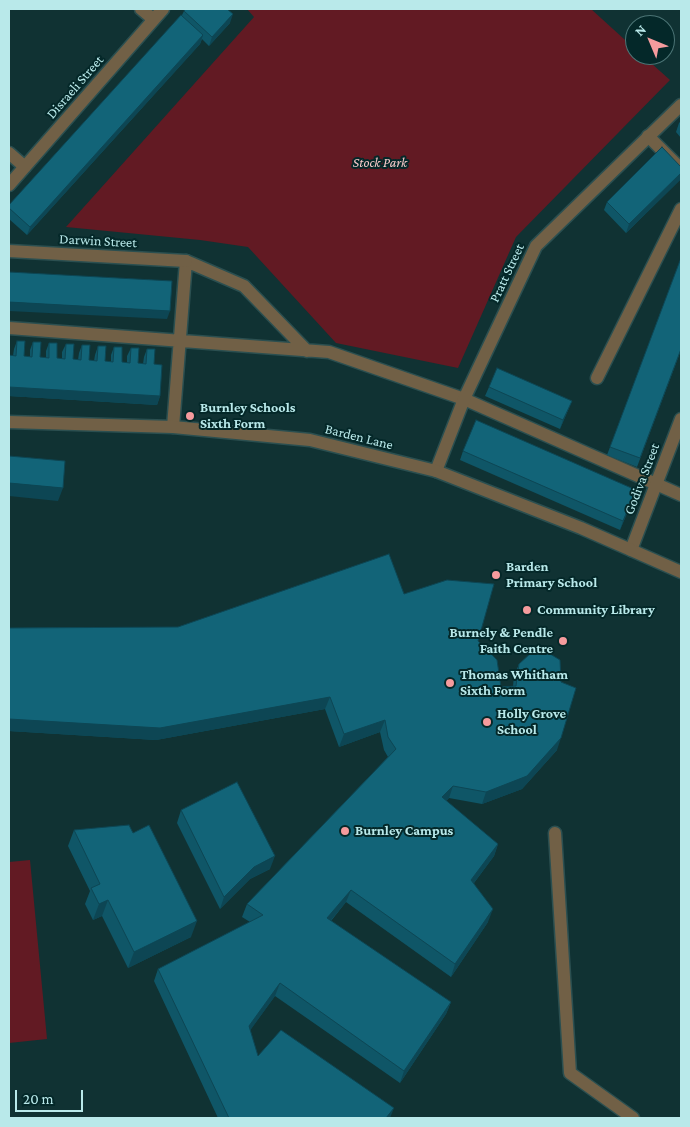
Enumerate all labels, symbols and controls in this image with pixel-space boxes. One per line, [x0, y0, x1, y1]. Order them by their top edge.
north arrow [625, 15, 675, 65]
text: N [631, 21, 649, 39]
street label: Disraeli Street [43, 52, 107, 122]
park label: Stock Park [353, 155, 407, 171]
street label: Darwin Street [59, 231, 137, 251]
street label: Pratt Street [486, 241, 528, 305]
place label: Burnley Schools Sixth Form [200, 400, 295, 432]
marker: Burnley Schools Sixth Form [184, 410, 196, 422]
street label: Barden Lane [323, 420, 395, 454]
street label: Godiva Street [621, 441, 663, 517]
place label: Barden Primary School [506, 559, 597, 592]
marker: Barden Primary School [490, 569, 502, 581]
place label: Community Library [537, 602, 655, 618]
marker: Community Library [521, 604, 533, 616]
place label: Burnely & Pendle Faith Centre [450, 625, 553, 658]
marker: Burnely & Pendle Faith Centre [557, 635, 569, 647]
place label: Thomas Whitham Sixth Form [460, 667, 568, 700]
marker: Thomas Whitham Sixth Form [444, 677, 456, 689]
place label: Holly Grove School [497, 706, 566, 739]
marker: Holly Grove School [481, 716, 493, 728]
place label: Burnley Campus [355, 823, 453, 839]
marker: Burnley Campus [339, 825, 351, 837]
scale bar [18, 1080, 85, 1112]
text: 20 m [23, 1091, 54, 1107]

